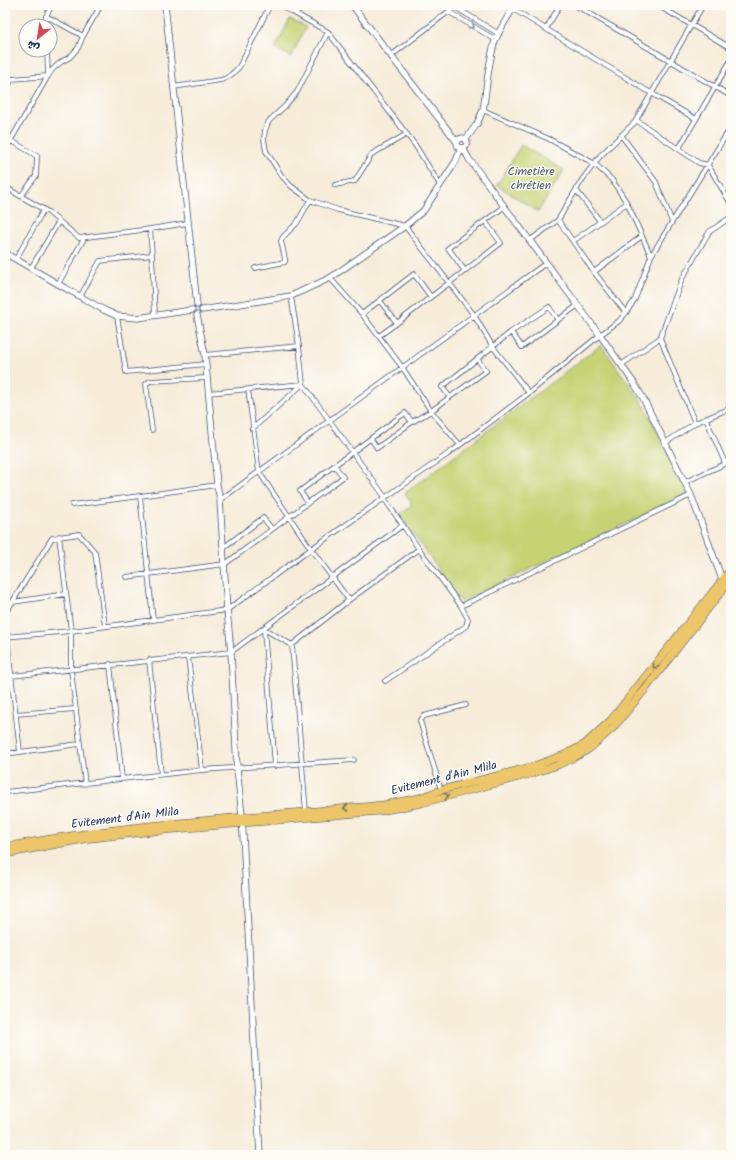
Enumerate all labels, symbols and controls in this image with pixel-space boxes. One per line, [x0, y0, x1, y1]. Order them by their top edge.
north arrow [18, 18, 58, 58]
one-way arrow [468, 21, 475, 29]
text: ش [24, 35, 43, 57]
park label: Cimetière chrétien [507, 162, 555, 195]
one-way arrow [653, 661, 660, 668]
street label: Evitement d'Ain Mlila [389, 756, 499, 800]
one-way arrow [442, 792, 449, 801]
street label: Evitement d'Ain Mlila [70, 802, 180, 834]
one-way arrow [343, 804, 349, 813]

